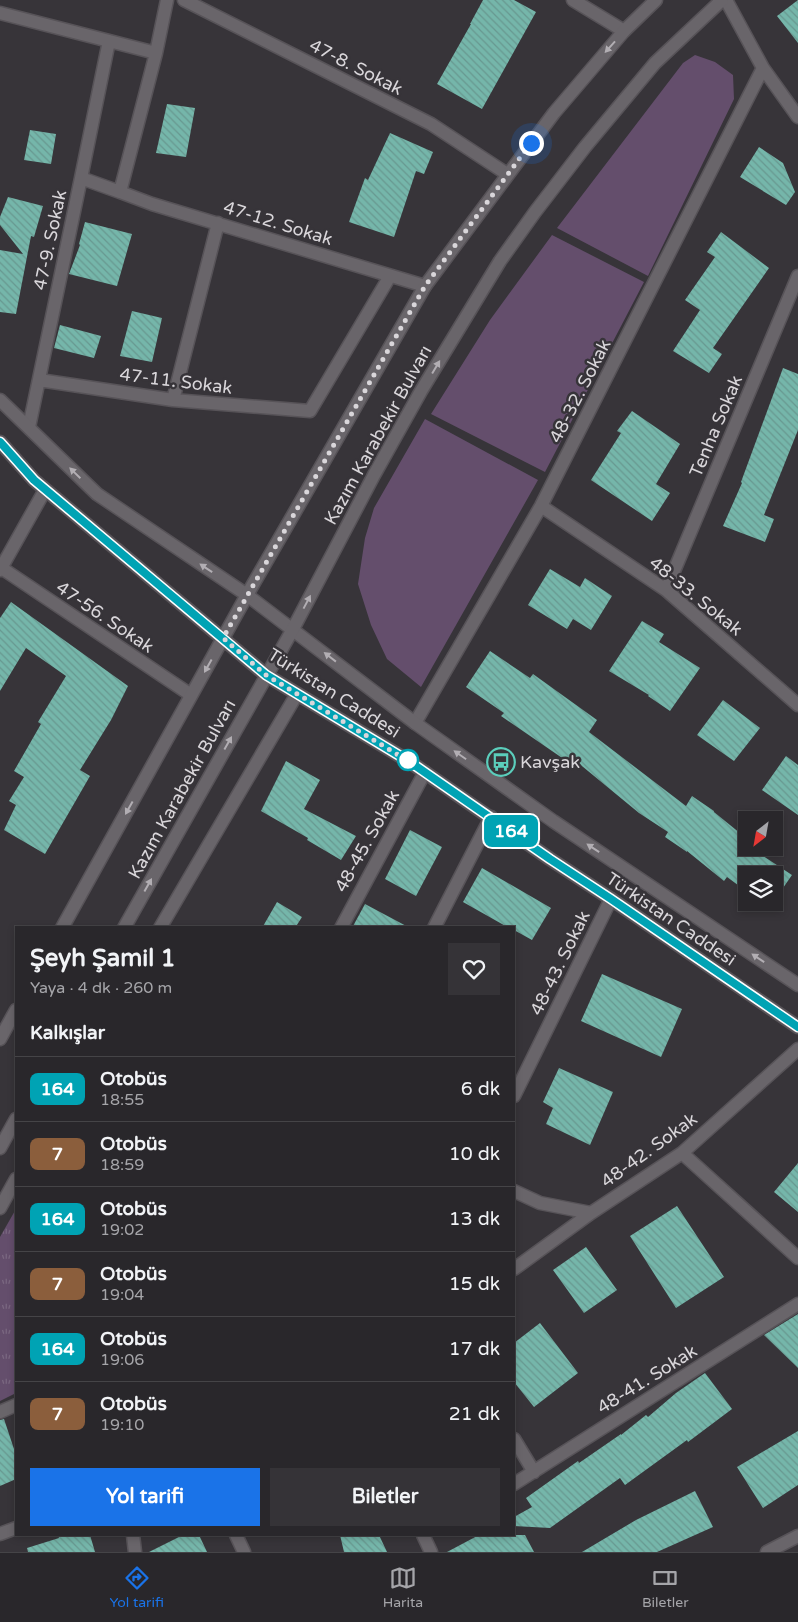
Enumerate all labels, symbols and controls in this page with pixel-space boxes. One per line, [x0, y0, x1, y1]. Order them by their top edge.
street label: 47-8. Sokak [306, 34, 407, 100]
one-way arrow [604, 41, 616, 53]
your location [519, 131, 544, 156]
street label: 47-9. Sokak [29, 188, 71, 292]
street label: 47-12. Sokak [221, 196, 335, 250]
street label: 48-32. Sokak [544, 335, 616, 447]
street label: Kazım Karabekir Bulvarı [319, 341, 437, 529]
one-way arrow [431, 361, 440, 374]
street label: 47-11. Sokak [119, 363, 234, 399]
street label: Tenha Sokak [685, 372, 747, 480]
one-way arrow [70, 467, 82, 479]
street label: 48-33. Sokak [645, 552, 747, 640]
one-way arrow [200, 563, 213, 573]
street label: 47-56. Sokak [52, 576, 158, 658]
one-way arrow [303, 594, 311, 609]
street label: Türkistan Caddesi [264, 643, 404, 743]
one-way arrow [324, 652, 337, 663]
one-way arrow [203, 659, 212, 673]
street label: Kazım Karabekir Bulvarı [123, 695, 241, 883]
one-way arrow [223, 737, 232, 750]
bus stop icon: Kavşak [486, 747, 516, 777]
unlabelled marker [397, 749, 419, 771]
one-way arrow [453, 750, 467, 760]
place label: Kavşak [520, 751, 580, 773]
street label: 48-45. Sokak [330, 786, 404, 896]
one-way arrow [124, 801, 133, 815]
north arrow [738, 811, 782, 856]
map controls [738, 811, 783, 911]
line badge: 164 [482, 815, 540, 847]
text: 164 [494, 820, 528, 842]
one-way arrow [587, 843, 600, 853]
button: layers [738, 866, 783, 911]
street label: Türkistan Caddesi [602, 867, 740, 971]
one-way arrow [144, 878, 152, 892]
street label: 48-43. Sokak [525, 907, 595, 1019]
button: heart [448, 943, 500, 995]
text: Şeyh Şamil 1 [30, 944, 176, 973]
one-way arrow [751, 953, 764, 962]
text: Yaya · 4 dk · 260 m [30, 978, 172, 998]
text: Kalkışlar [30, 1022, 105, 1044]
text: Otobüs [100, 1068, 167, 1090]
text: 164 [41, 1078, 74, 1100]
text: 6 dk [461, 1078, 500, 1100]
text: 18:55 [100, 1090, 144, 1110]
street label: 48-42. Sokak [597, 1108, 702, 1192]
text: Otobüs [100, 1133, 167, 1155]
text: 7 [52, 1143, 63, 1165]
text: 10 dk [449, 1143, 500, 1165]
text: 18:59 [100, 1155, 144, 1175]
text: Otobüs [100, 1198, 167, 1220]
text: 164 [41, 1208, 74, 1230]
text: 13 dk [449, 1208, 500, 1230]
text: 19:02 [100, 1220, 144, 1240]
text: Otobüs [100, 1263, 167, 1285]
text: 7 [52, 1273, 63, 1295]
text: 15 dk [449, 1273, 500, 1295]
text: 19:04 [100, 1285, 144, 1305]
text: Otobüs [100, 1328, 167, 1350]
text: 164 [41, 1338, 74, 1360]
text: 17 dk [449, 1338, 500, 1360]
street label: 48-41. Sokak [593, 1339, 701, 1418]
text: 19:06 [100, 1350, 144, 1370]
text: Otobüs [100, 1393, 167, 1415]
text: 7 [52, 1403, 63, 1425]
text: 21 dk [449, 1403, 500, 1425]
text: 19:10 [100, 1415, 144, 1435]
button: Yol tarifi [30, 1468, 260, 1526]
button: Biletler [270, 1468, 500, 1526]
tab: Yol tarifi [109, 1564, 164, 1611]
tab: Harita [383, 1564, 423, 1611]
tab: Biletler [642, 1564, 689, 1611]

